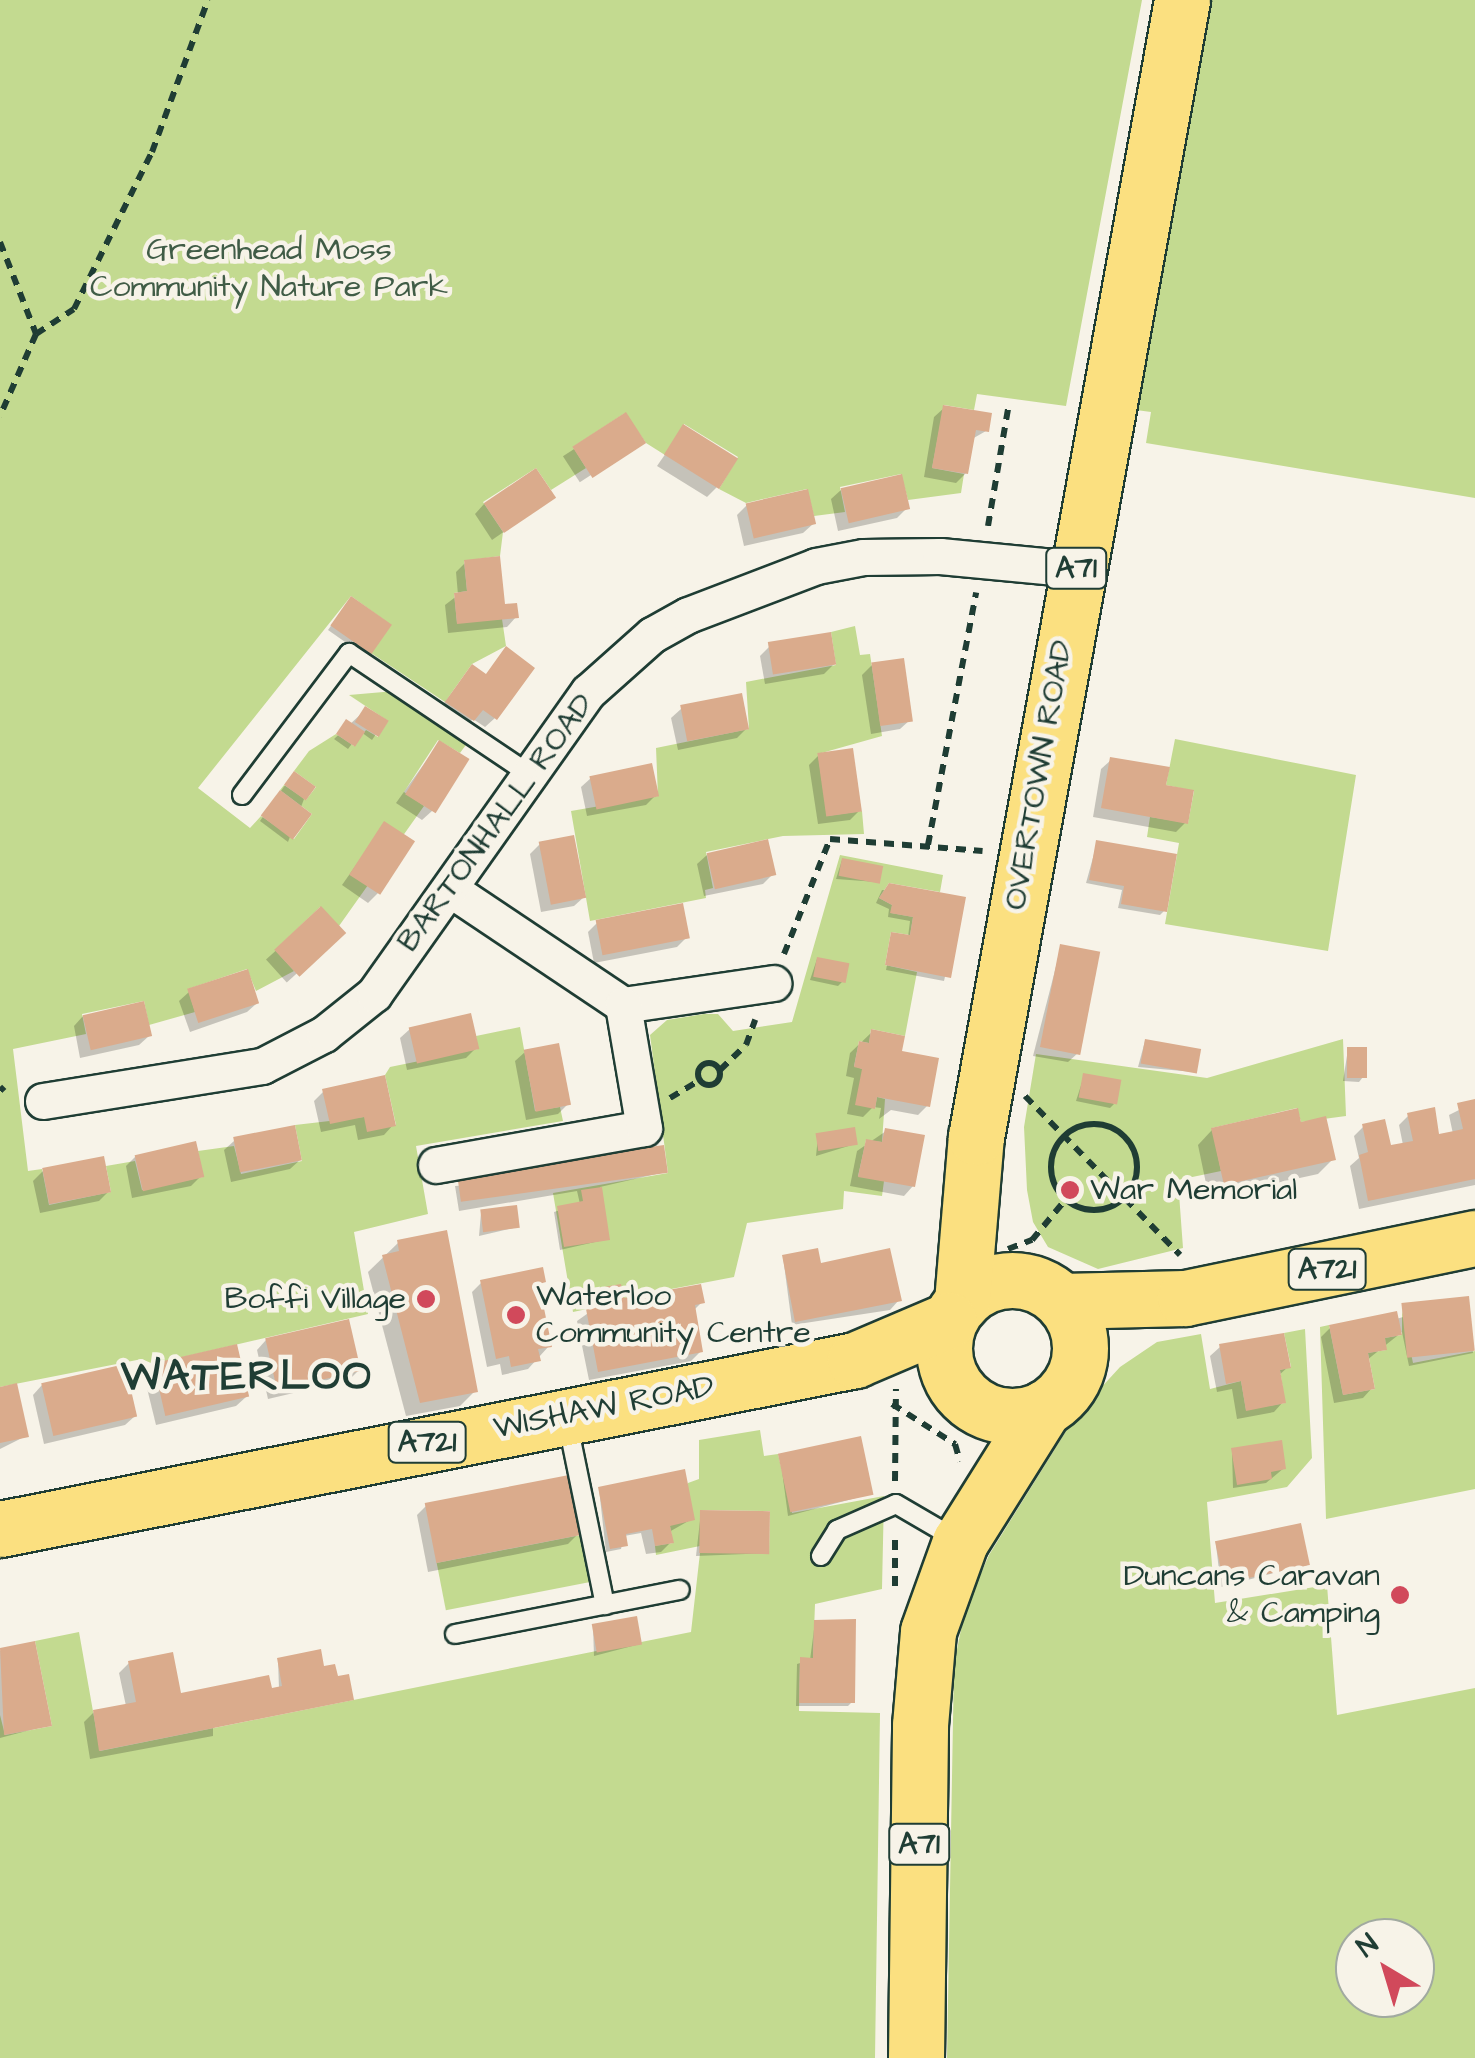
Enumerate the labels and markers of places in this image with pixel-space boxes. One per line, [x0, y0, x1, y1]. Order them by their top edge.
place label: War Memorial [1090, 1171, 1297, 1209]
marker: War Memorial [1059, 1179, 1081, 1201]
place label: Waterloo Community Centre [536, 1278, 811, 1353]
place label: Boffi Village [225, 1280, 406, 1318]
marker: Boffi Village [415, 1288, 437, 1310]
marker: Waterloo Community Centre [505, 1304, 527, 1326]
place label: Duncans Caravan & Camping [1124, 1558, 1380, 1633]
marker: Duncans Caravan & Camping [1389, 1584, 1411, 1606]

